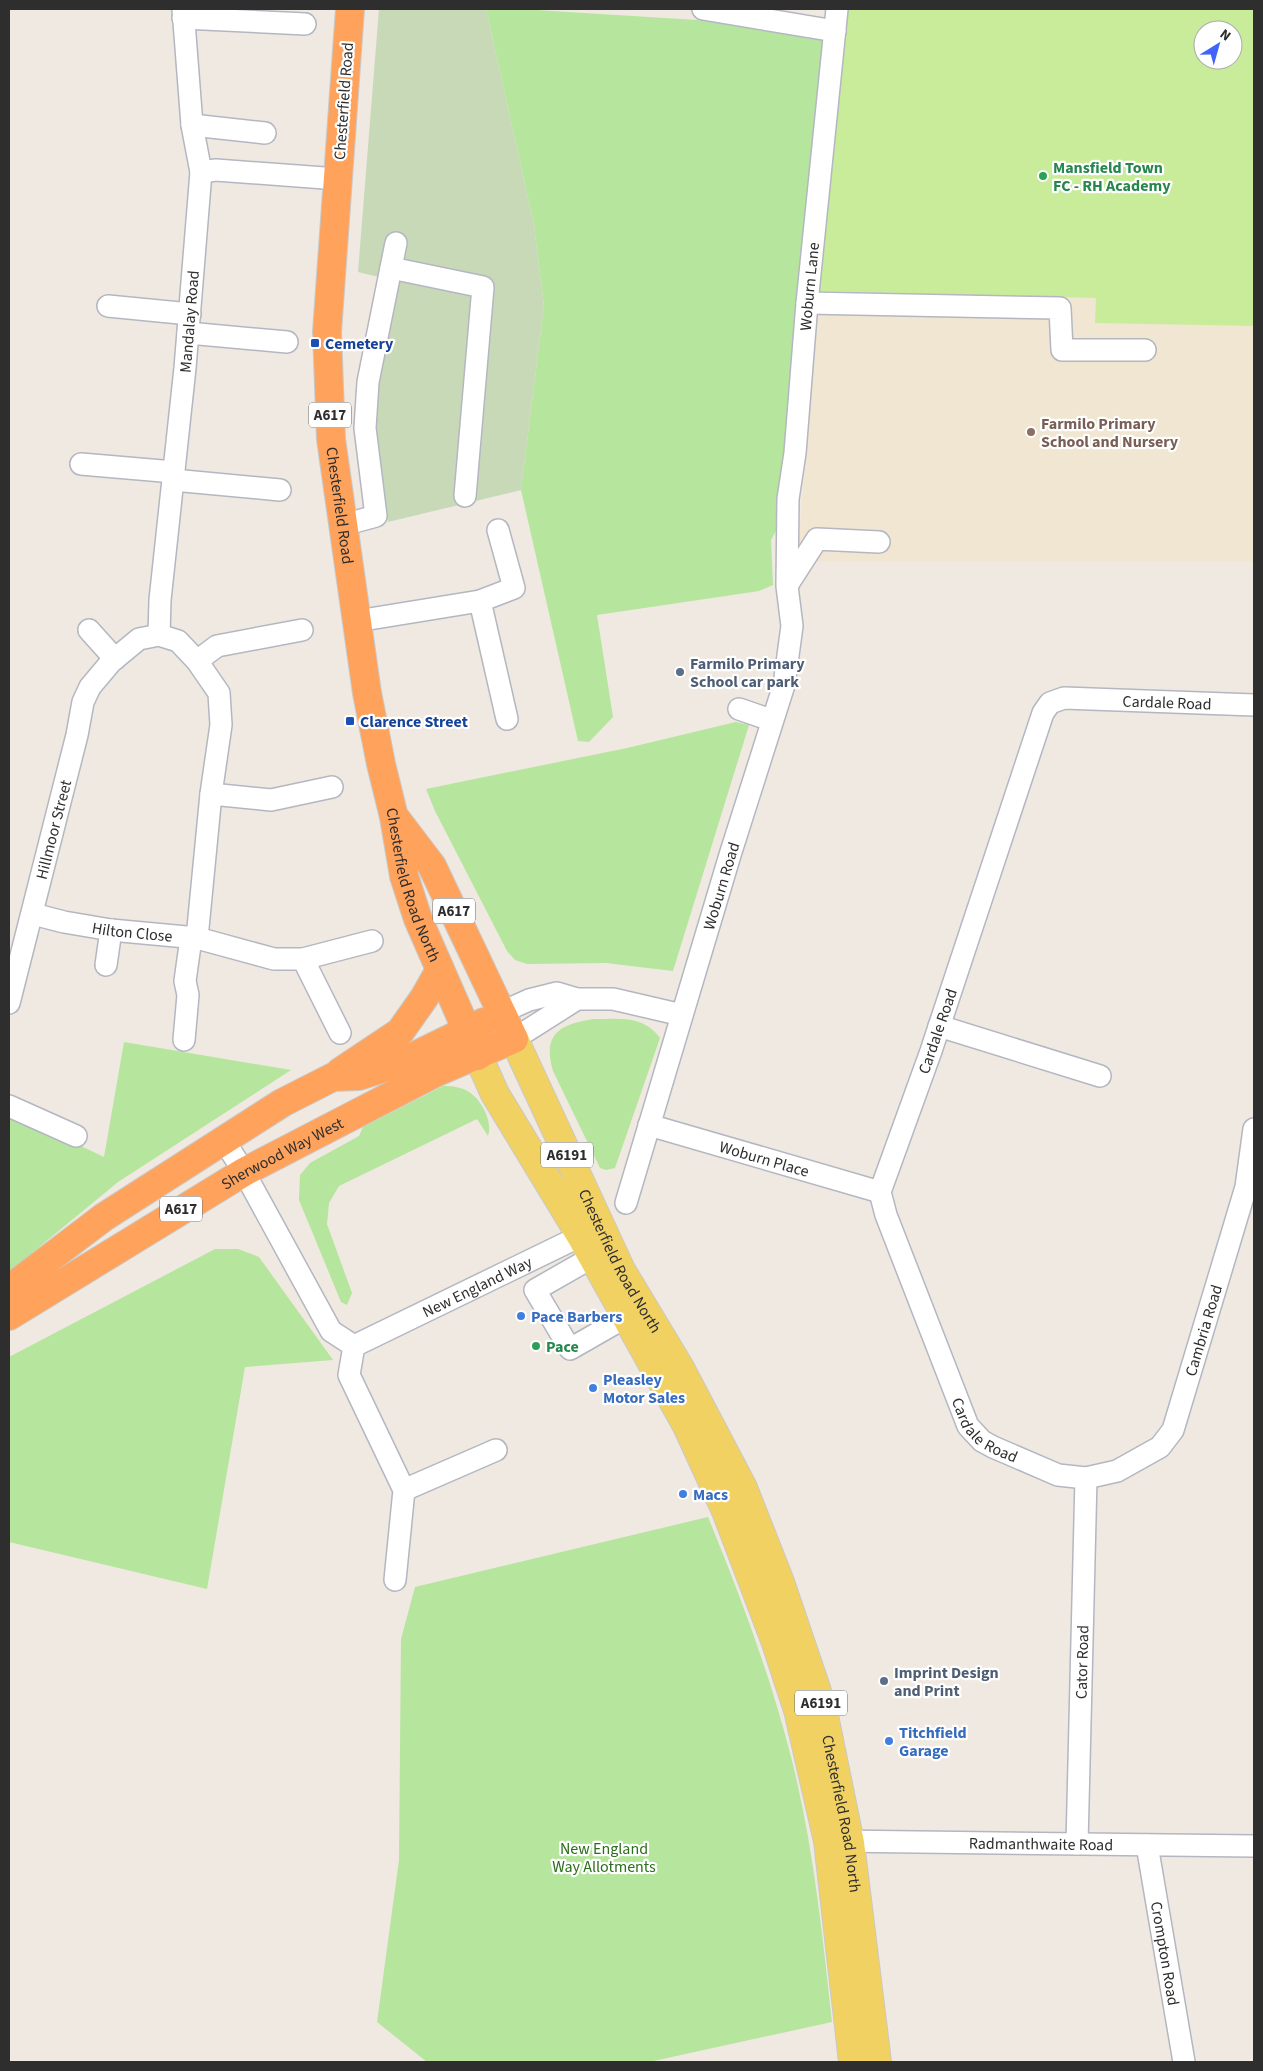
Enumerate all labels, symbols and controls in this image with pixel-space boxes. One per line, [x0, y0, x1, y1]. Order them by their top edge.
north arrow [1193, 20, 1243, 70]
text: N [1215, 25, 1235, 46]
street label: Chesterfield Road [329, 42, 359, 161]
place label: Mansfield Town FC - RH Academy [1053, 157, 1171, 197]
marker: Mansfield Town FC - RH Academy [1037, 170, 1049, 182]
street label: Woburn Lane [795, 241, 825, 332]
street label: Mandalay Road [175, 270, 205, 374]
place label: Cemetery [325, 333, 394, 355]
marker: Cemetery [309, 337, 321, 349]
road number: A617 [309, 402, 351, 428]
place label: Farmilo Primary School and Nursery [1041, 413, 1179, 453]
marker: Farmilo Primary School and Nursery [1025, 426, 1037, 438]
street label: Chesterfield Road [320, 446, 359, 566]
place label: Farmilo Primary School car park [690, 653, 805, 693]
marker: Farmilo Primary School car park [674, 666, 686, 678]
street label: Cardale Road [1122, 690, 1212, 716]
place label: Clarence Street [360, 711, 468, 733]
marker: Clarence Street [344, 715, 356, 727]
street label: Hillmoor Street [31, 777, 77, 882]
street label: Chesterfield Road North [380, 806, 445, 966]
street label: Woburn Road [698, 839, 745, 933]
road number: A617 [433, 898, 475, 924]
street label: Hilton Close [90, 917, 173, 948]
street label: Cardale Road [913, 986, 963, 1077]
street label: Sherwood Way West [217, 1112, 348, 1195]
street label: Woburn Place [716, 1136, 812, 1183]
road number: A6191 [541, 1142, 593, 1168]
street label: Chesterfield Road North [573, 1185, 666, 1337]
road number: A617 [160, 1196, 202, 1222]
street label: New England Way [419, 1251, 536, 1323]
street label: Cambria Road [1180, 1282, 1228, 1379]
place label: Pace Barbers [531, 1306, 622, 1328]
marker: Pace Barbers [515, 1310, 527, 1322]
place label: Pace [546, 1336, 579, 1358]
marker: Pace [530, 1340, 542, 1352]
place label: Pleasley Motor Sales [603, 1369, 685, 1409]
marker: Pleasley Motor Sales [587, 1382, 599, 1394]
street label: Cardale Road [946, 1394, 1021, 1468]
place label: Macs [693, 1484, 728, 1506]
marker: Macs [677, 1488, 689, 1500]
street label: Cator Road [1071, 1625, 1094, 1699]
place label: Imprint Design and Print [894, 1662, 999, 1702]
marker: Imprint Design and Print [878, 1675, 890, 1687]
road number: A6191 [795, 1690, 847, 1716]
place label: Titchfield Garage [899, 1722, 967, 1762]
street label: Chesterfield Road North [816, 1733, 866, 1894]
marker: Titchfield Garage [883, 1735, 895, 1747]
street label: Radmanthwaite Road [969, 1833, 1113, 1856]
park label: New England Way Allotments [552, 1838, 656, 1878]
street label: Crompton Road [1145, 1900, 1184, 2007]

